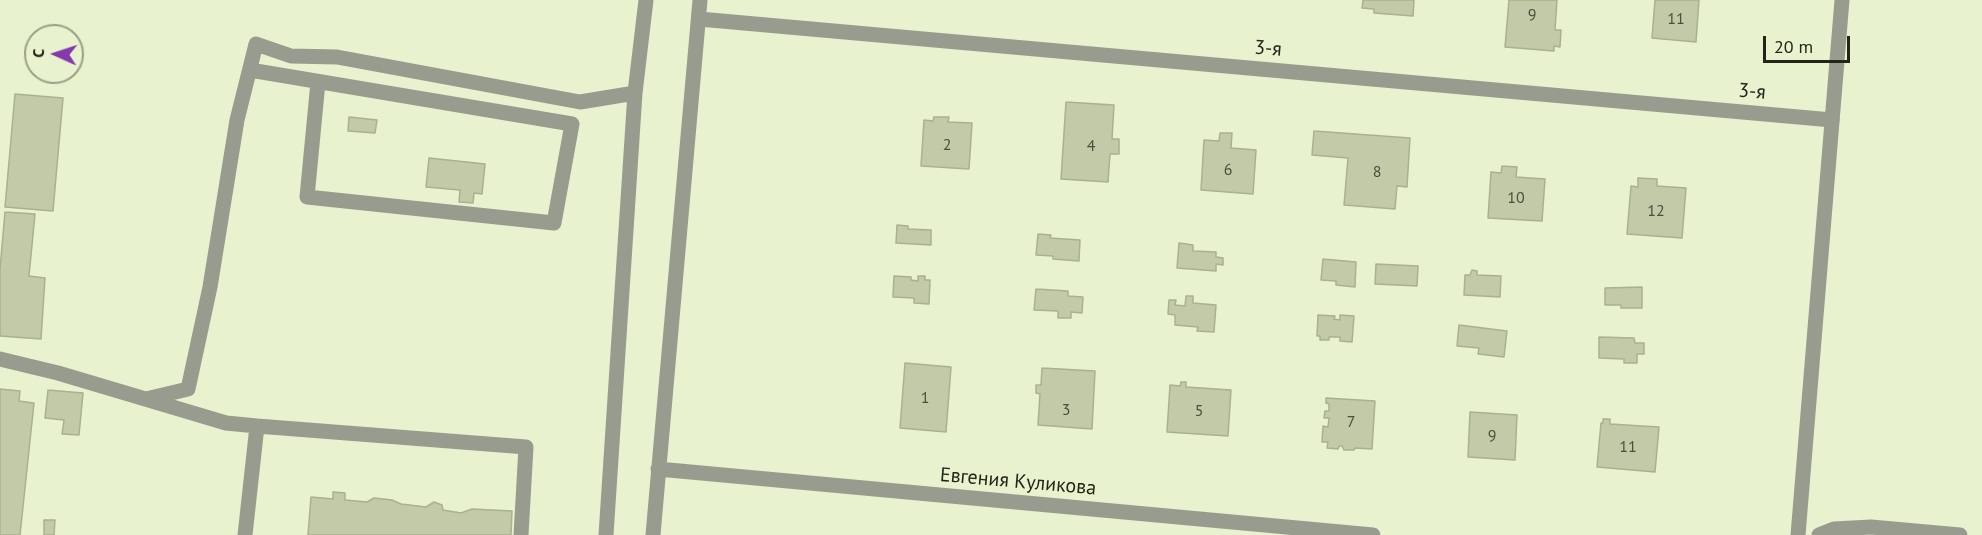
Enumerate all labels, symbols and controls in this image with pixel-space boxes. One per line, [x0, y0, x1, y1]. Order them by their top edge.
house number: 9 [1528, 5, 1536, 25]
house number: 11 [1667, 9, 1685, 29]
north arrow [24, 24, 84, 84]
scale bar [1766, 24, 1853, 62]
text: 20 m [1774, 35, 1813, 58]
street label: 3-я [1253, 36, 1283, 62]
text: С [28, 48, 48, 58]
street label: 3-я [1737, 79, 1767, 105]
house number: 2 [943, 135, 951, 155]
house number: 4 [1087, 136, 1095, 156]
house number: 6 [1224, 160, 1232, 180]
house number: 8 [1373, 162, 1381, 182]
house number: 10 [1507, 188, 1525, 208]
house number: 12 [1647, 201, 1665, 221]
house number: 1 [921, 388, 929, 408]
house number: 3 [1062, 400, 1070, 420]
house number: 5 [1195, 401, 1203, 421]
house number: 7 [1347, 412, 1355, 432]
house number: 9 [1488, 426, 1496, 446]
house number: 11 [1619, 437, 1637, 457]
street label: Евгения Куликова [939, 463, 1097, 501]

